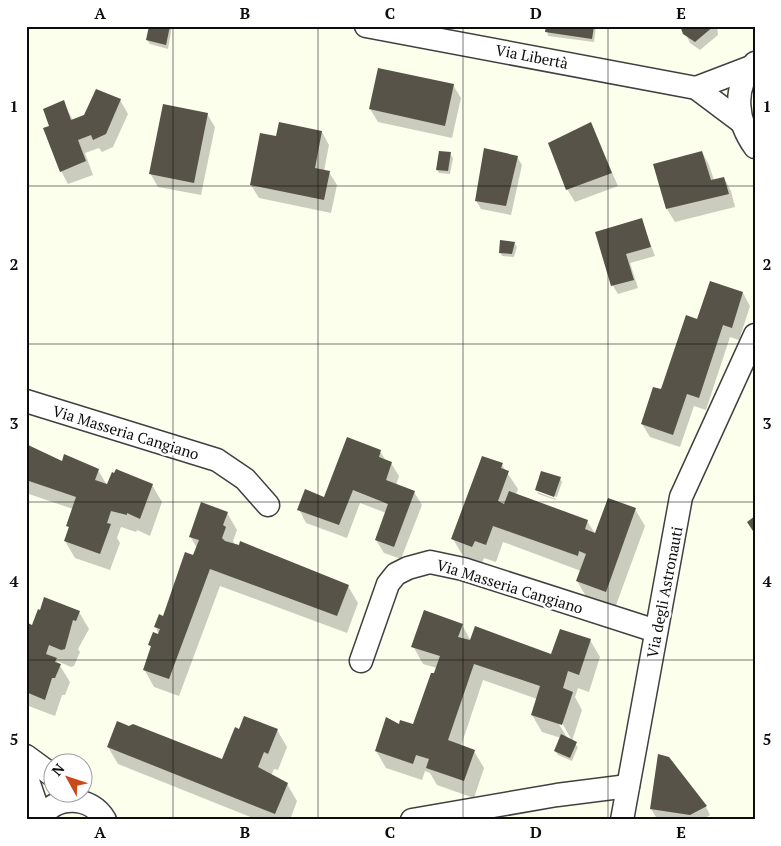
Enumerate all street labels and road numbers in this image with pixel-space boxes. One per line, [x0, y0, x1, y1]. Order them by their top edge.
street label: Via Libertà [494, 39, 570, 73]
street label: Via Masseria Cangiano [50, 400, 202, 464]
street label: Via degli Astronauti [641, 524, 687, 660]
street label: Via Masseria Cangiano [434, 554, 586, 618]

